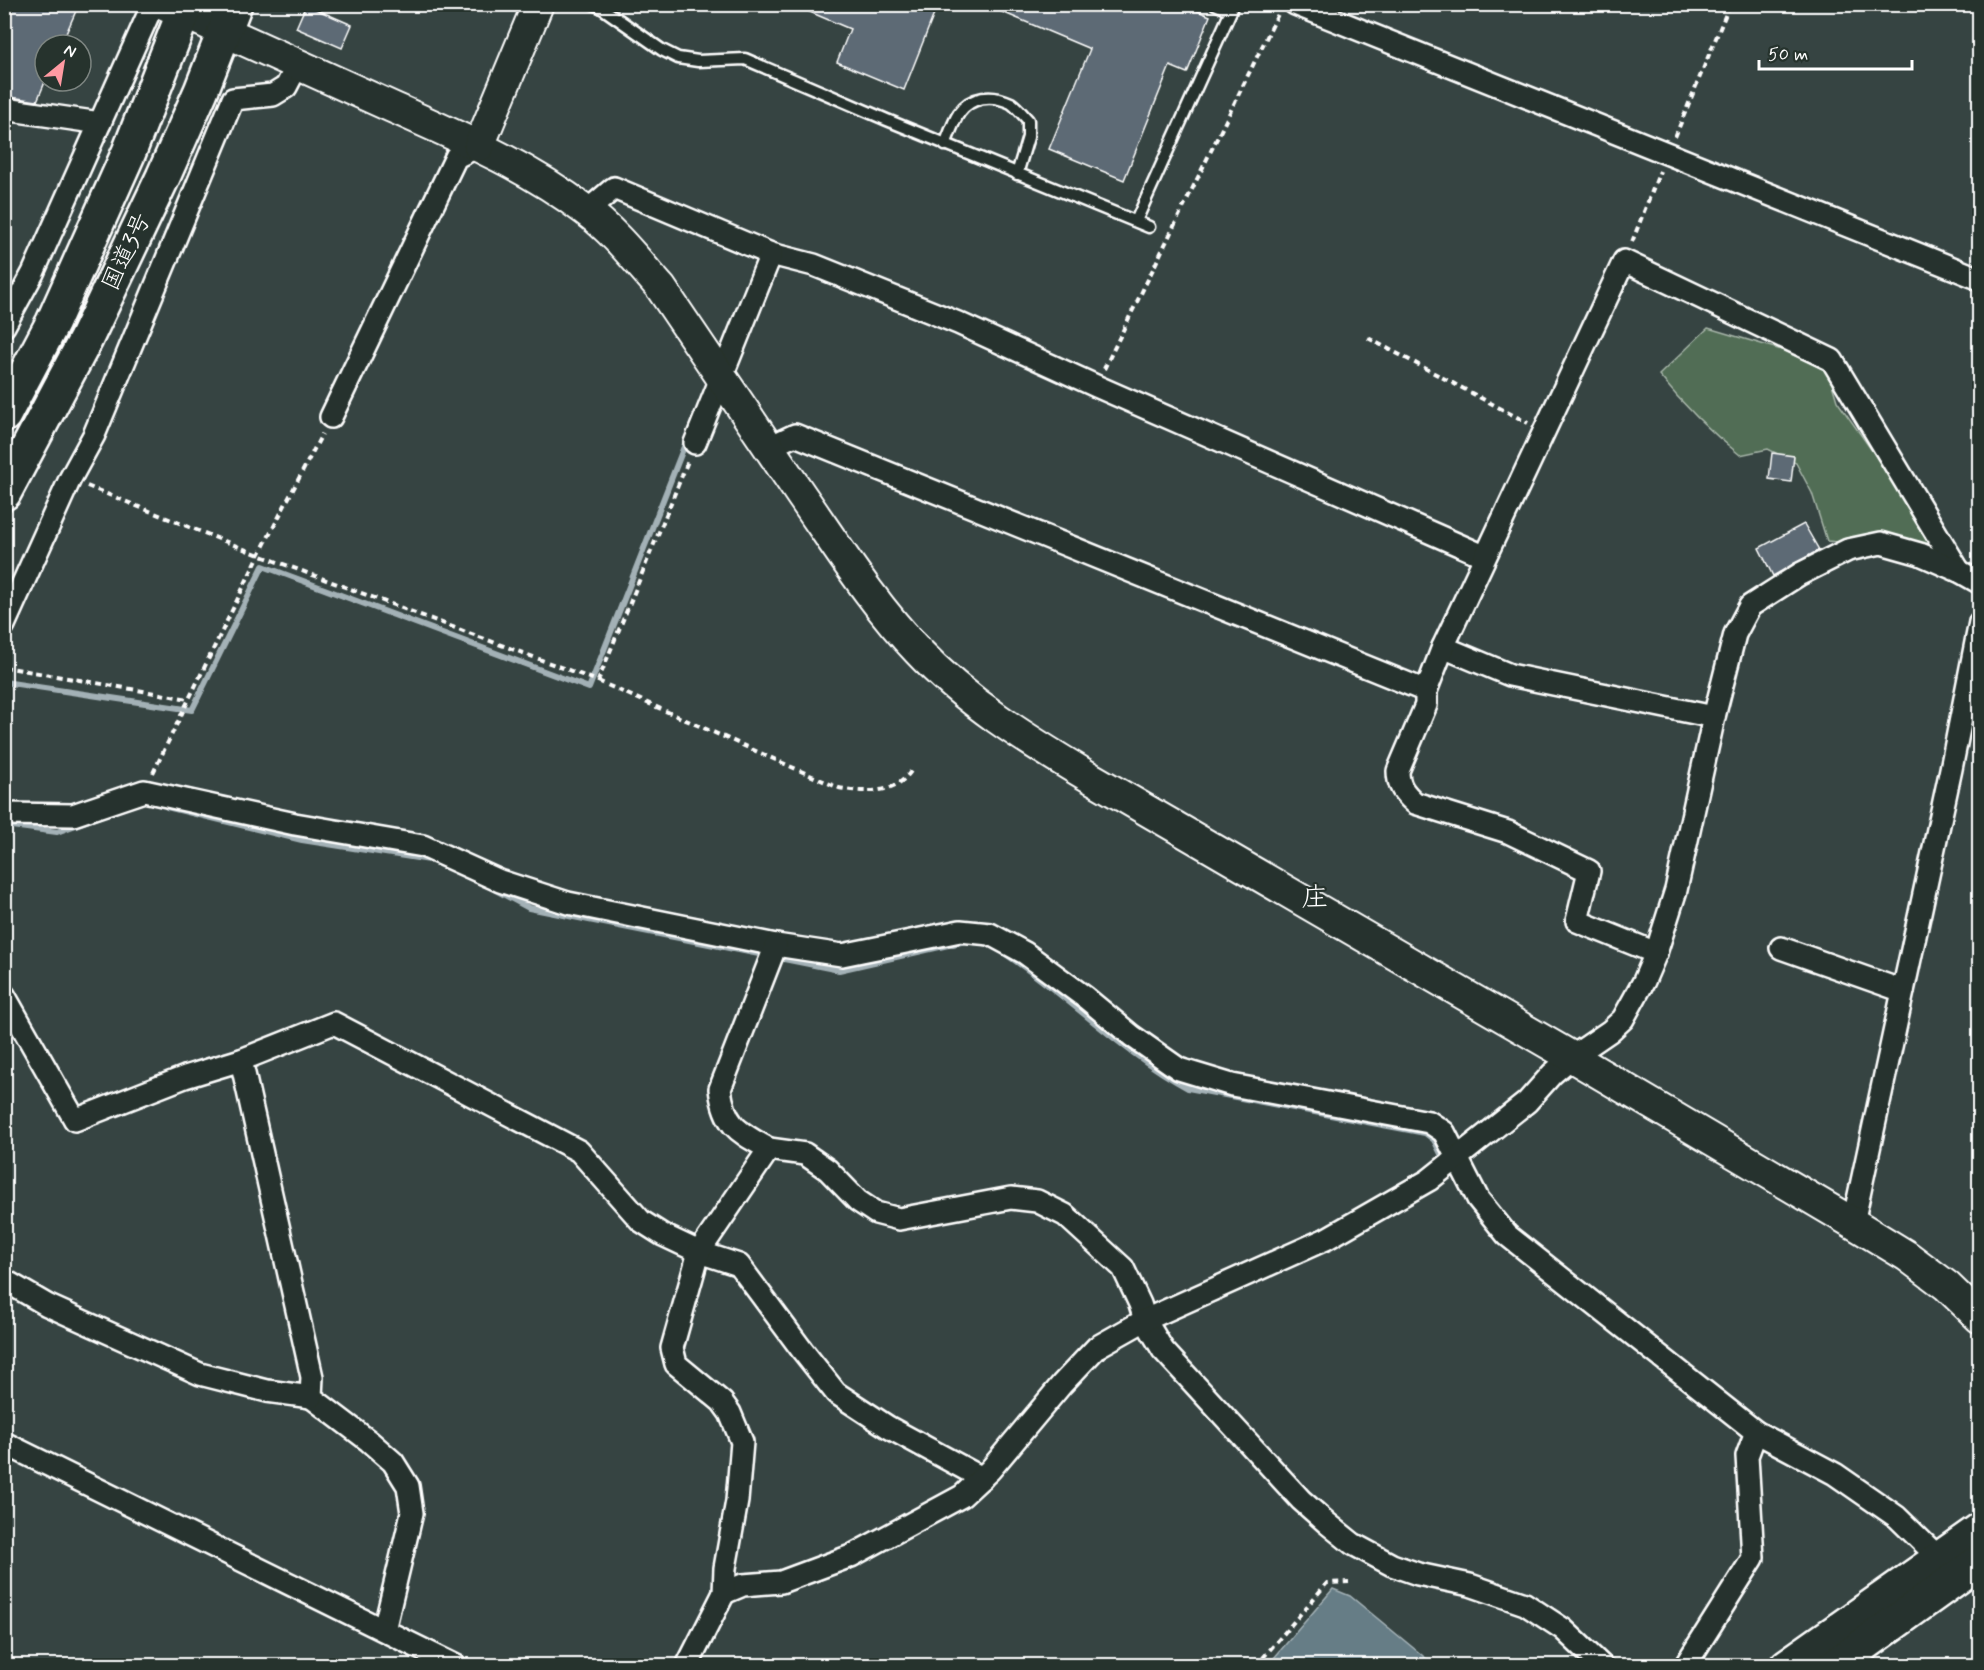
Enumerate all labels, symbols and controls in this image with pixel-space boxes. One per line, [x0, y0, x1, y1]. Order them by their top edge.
north arrow [33, 33, 93, 93]
scale bar [1759, 33, 1912, 71]
text: N [60, 40, 80, 63]
text: 50 m [1768, 43, 1808, 67]
street label: 国道3号 [95, 208, 159, 296]
district label: 庄 [1302, 881, 1329, 916]

